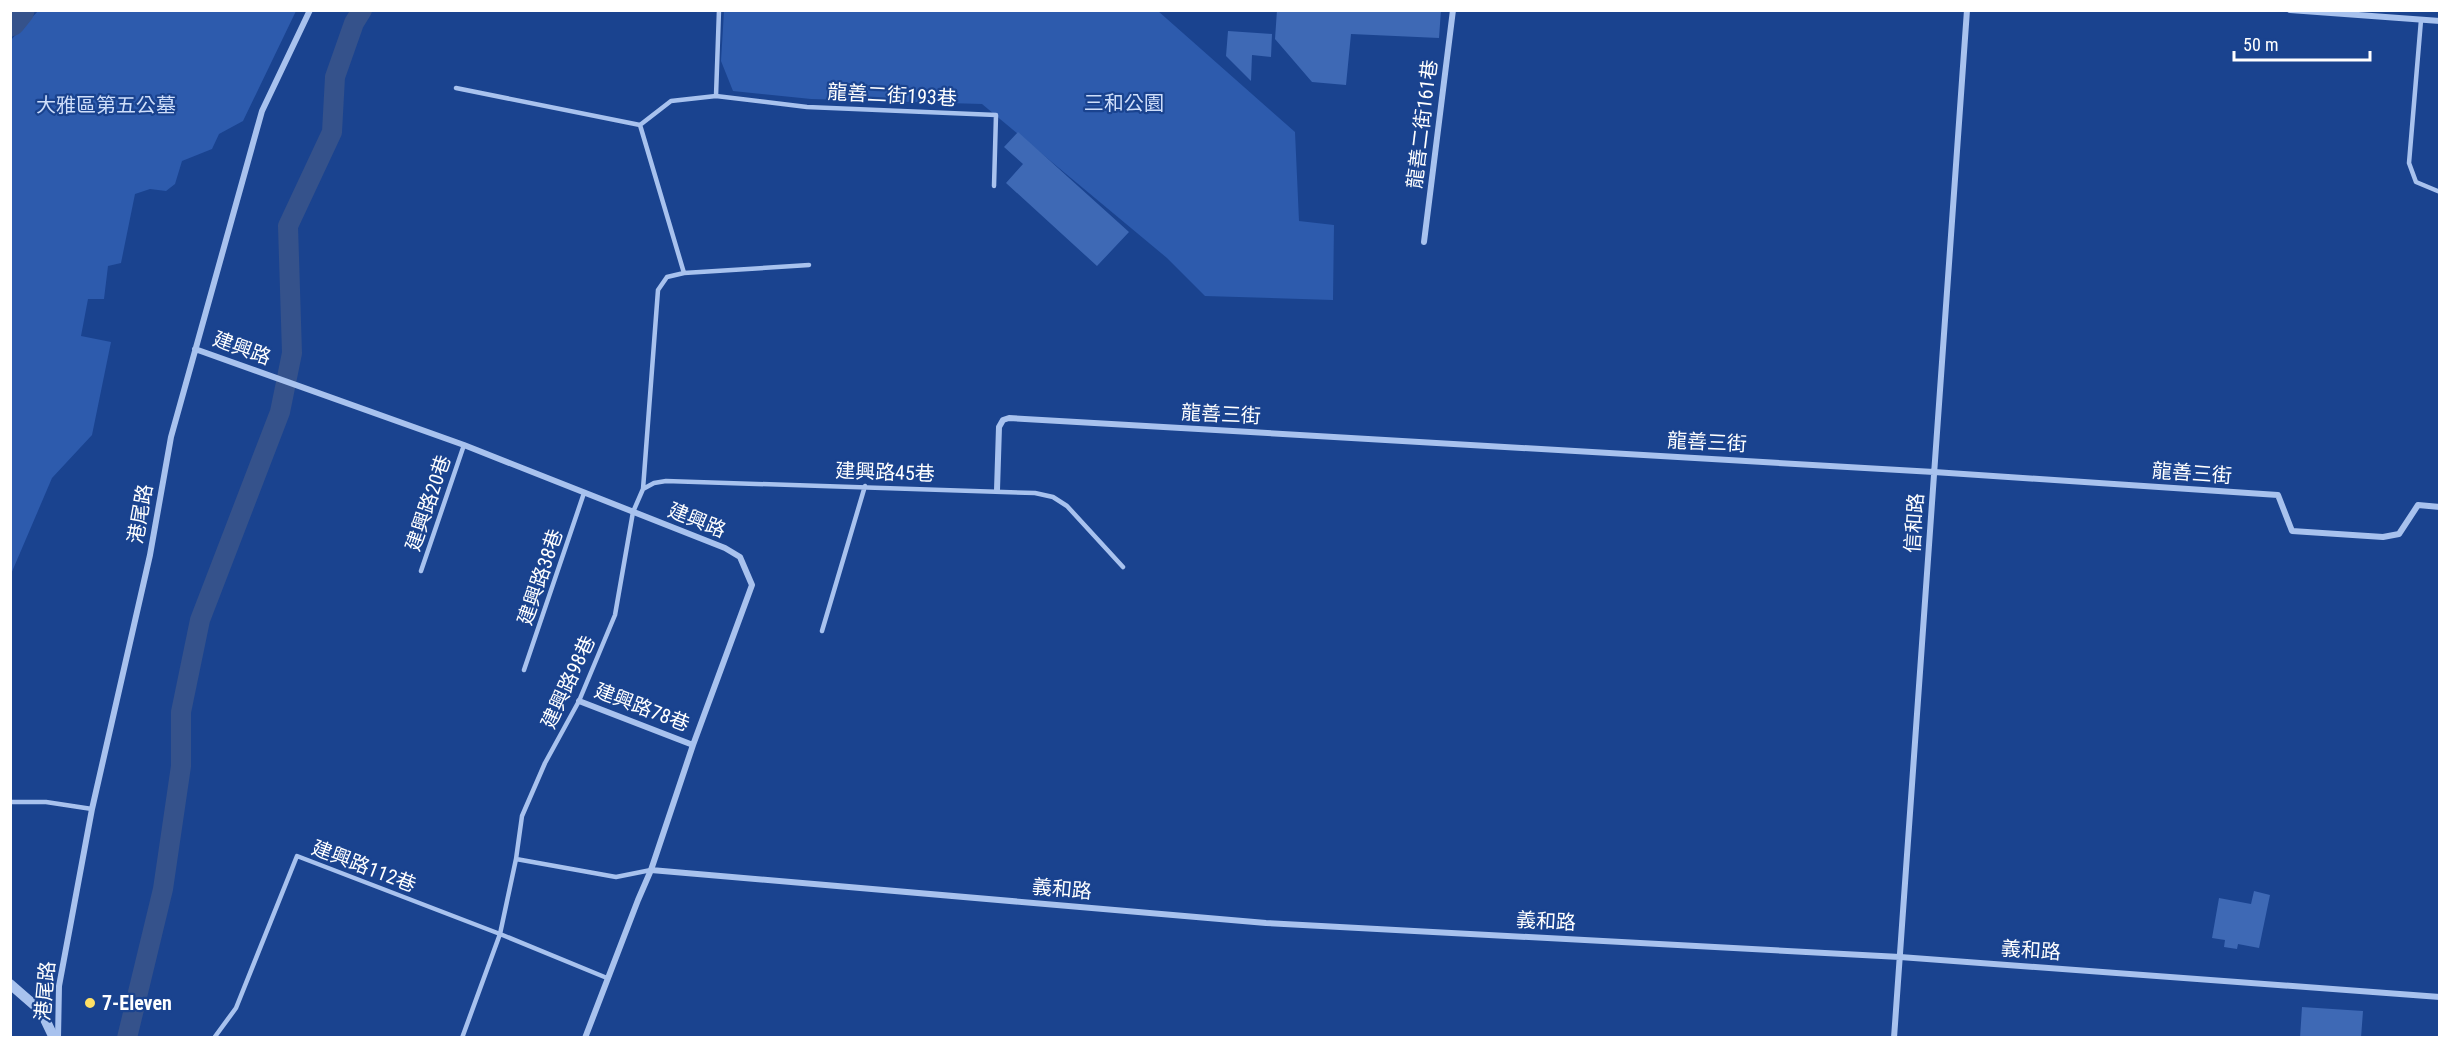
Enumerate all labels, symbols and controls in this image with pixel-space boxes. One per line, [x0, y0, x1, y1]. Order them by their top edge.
scale bar [2234, 24, 2370, 62]
text: 50 m [2243, 34, 2278, 55]
street label: 龍善二街161巷 [1402, 58, 1442, 190]
street label: 龍善二街193巷 [827, 80, 957, 110]
park label: 三和公園 [1084, 91, 1164, 115]
park label: 大雅區第五公墓 [36, 93, 176, 117]
street label: 建興路 [210, 326, 274, 370]
street label: 龍善三街 [1180, 400, 1262, 428]
street label: 龍善三街 [1666, 428, 1748, 456]
street label: 建興路20巷 [400, 452, 456, 554]
street label: 建興路45巷 [835, 458, 935, 486]
street label: 龍善三街 [2151, 458, 2233, 488]
street label: 港尾路 [123, 482, 157, 546]
street label: 信和路 [1900, 492, 1928, 554]
street label: 建興路 [665, 498, 729, 542]
street label: 建興路38巷 [512, 526, 568, 628]
street label: 建興路98巷 [536, 632, 600, 732]
street label: 建興路78巷 [591, 678, 693, 736]
street label: 建興路112巷 [309, 835, 419, 897]
street label: 義和路 [1031, 874, 1093, 904]
street label: 義和路 [1515, 907, 1577, 935]
street label: 義和路 [2000, 936, 2062, 964]
street label: 港尾路 [30, 960, 60, 1022]
place label: 7-Eleven [102, 991, 172, 1015]
marker: 7-Eleven [83, 996, 97, 1010]

